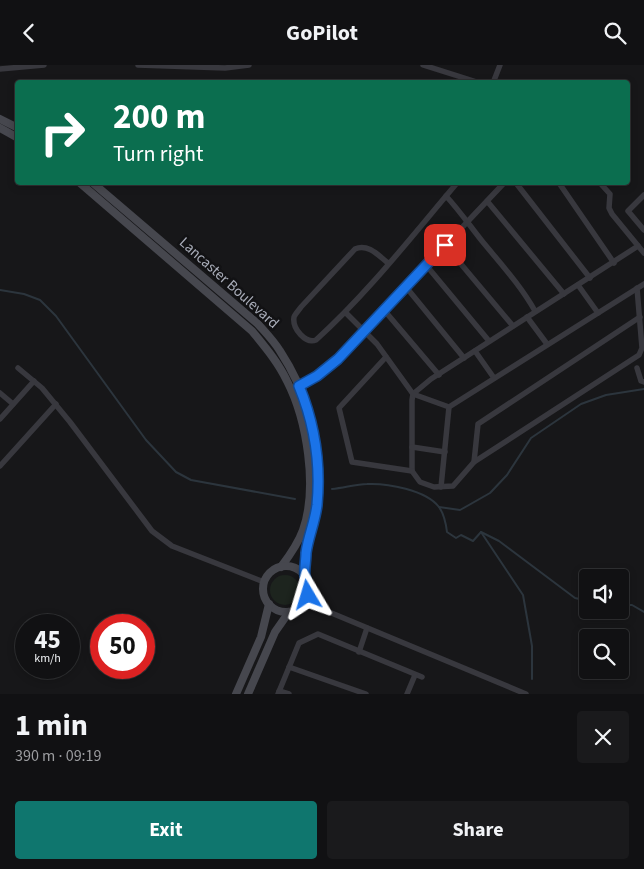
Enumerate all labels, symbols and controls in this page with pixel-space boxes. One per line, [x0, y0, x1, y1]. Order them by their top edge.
text: GoPilot [286, 17, 358, 49]
icon: back [15, 19, 43, 47]
icon: search [601, 19, 629, 47]
text: 200 m [113, 92, 205, 142]
icon: right [30, 100, 95, 165]
text: Turn right [113, 138, 203, 170]
pin [424, 224, 466, 266]
icon: arrive [431, 231, 459, 259]
street label: Lancaster Boulevard [174, 232, 284, 334]
position arrow [281, 568, 333, 620]
map controls [579, 569, 629, 679]
button: sound [579, 569, 629, 619]
speed limit sign: 50 [90, 614, 155, 679]
text: 45 [34, 622, 61, 658]
button: search [579, 629, 629, 679]
text: km/h [34, 650, 61, 667]
text: 1 min [15, 704, 88, 747]
button: close [577, 711, 629, 763]
text: 390 m · 09:19 [15, 745, 102, 767]
button: Exit [15, 801, 317, 859]
button: Share [327, 801, 629, 859]

